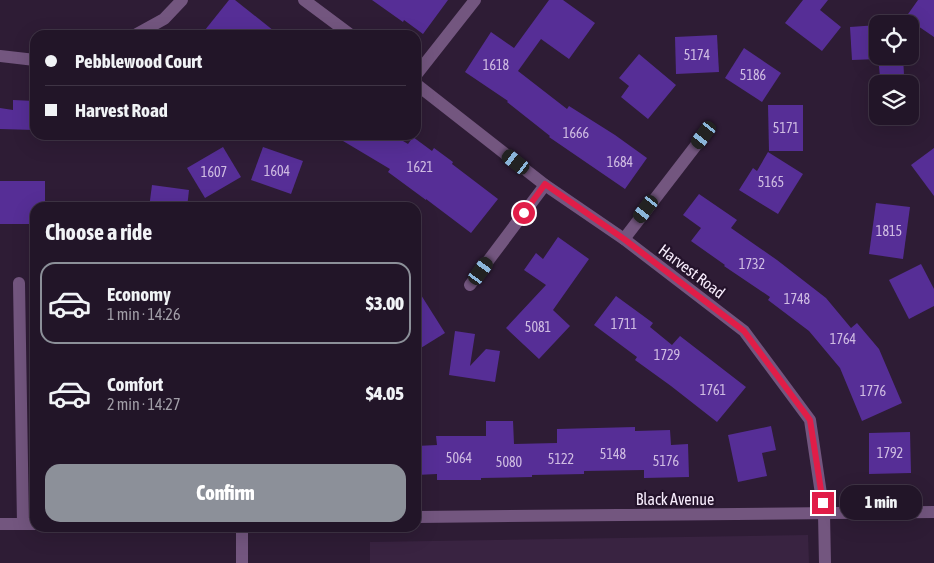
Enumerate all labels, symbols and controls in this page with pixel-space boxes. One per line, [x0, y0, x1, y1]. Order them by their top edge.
map controls [869, 15, 919, 125]
button: locate [869, 15, 919, 65]
house number: 5174 [684, 47, 711, 63]
text: Pebblewood Court [75, 50, 202, 72]
house number: 1618 [483, 57, 510, 73]
house number: 5186 [740, 67, 767, 83]
button: layers [869, 75, 919, 125]
text: Harvest Road [75, 99, 168, 121]
car [688, 119, 719, 151]
house number: 5171 [773, 120, 799, 136]
house number: 1666 [563, 125, 590, 141]
car [499, 147, 532, 177]
house number: 1684 [607, 154, 634, 170]
house number: 1621 [407, 159, 433, 175]
house number: 1604 [264, 163, 291, 179]
house number: 1607 [201, 164, 227, 180]
house number: 5165 [758, 174, 784, 190]
car [630, 193, 661, 225]
route start [513, 202, 535, 224]
text: Choose a ride [45, 219, 152, 245]
house number: 1815 [876, 223, 902, 239]
street label: Harvest Road [655, 240, 729, 302]
car [466, 254, 495, 288]
house number: 1732 [739, 256, 765, 272]
icon: car [47, 281, 92, 326]
text: Economy [107, 283, 171, 305]
house number: 1748 [784, 291, 811, 307]
text: $3.00 [366, 292, 404, 314]
text: 1 min · 14:26 [107, 305, 180, 323]
house number: 1711 [611, 316, 637, 332]
house number: 5081 [525, 319, 551, 335]
house number: 1764 [830, 331, 857, 347]
house number: 1729 [654, 347, 680, 363]
icon: car [47, 371, 92, 416]
text: Comfort [107, 373, 163, 395]
text: $4.05 [366, 382, 404, 404]
house number: 1761 [700, 382, 726, 398]
house number: 1776 [860, 383, 887, 399]
text: 2 min · 14:27 [107, 395, 180, 413]
house number: 1792 [877, 445, 903, 461]
house number: 5148 [600, 446, 627, 462]
house number: 5064 [446, 450, 473, 466]
house number: 5122 [548, 451, 574, 467]
house number: 5176 [653, 453, 680, 469]
house number: 5080 [496, 454, 523, 470]
button: Confirm [45, 464, 406, 522]
callout: 1 min [840, 486, 923, 520]
street label: Black Avenue [636, 490, 714, 508]
route end [812, 492, 834, 514]
text: 1 min [865, 493, 897, 511]

